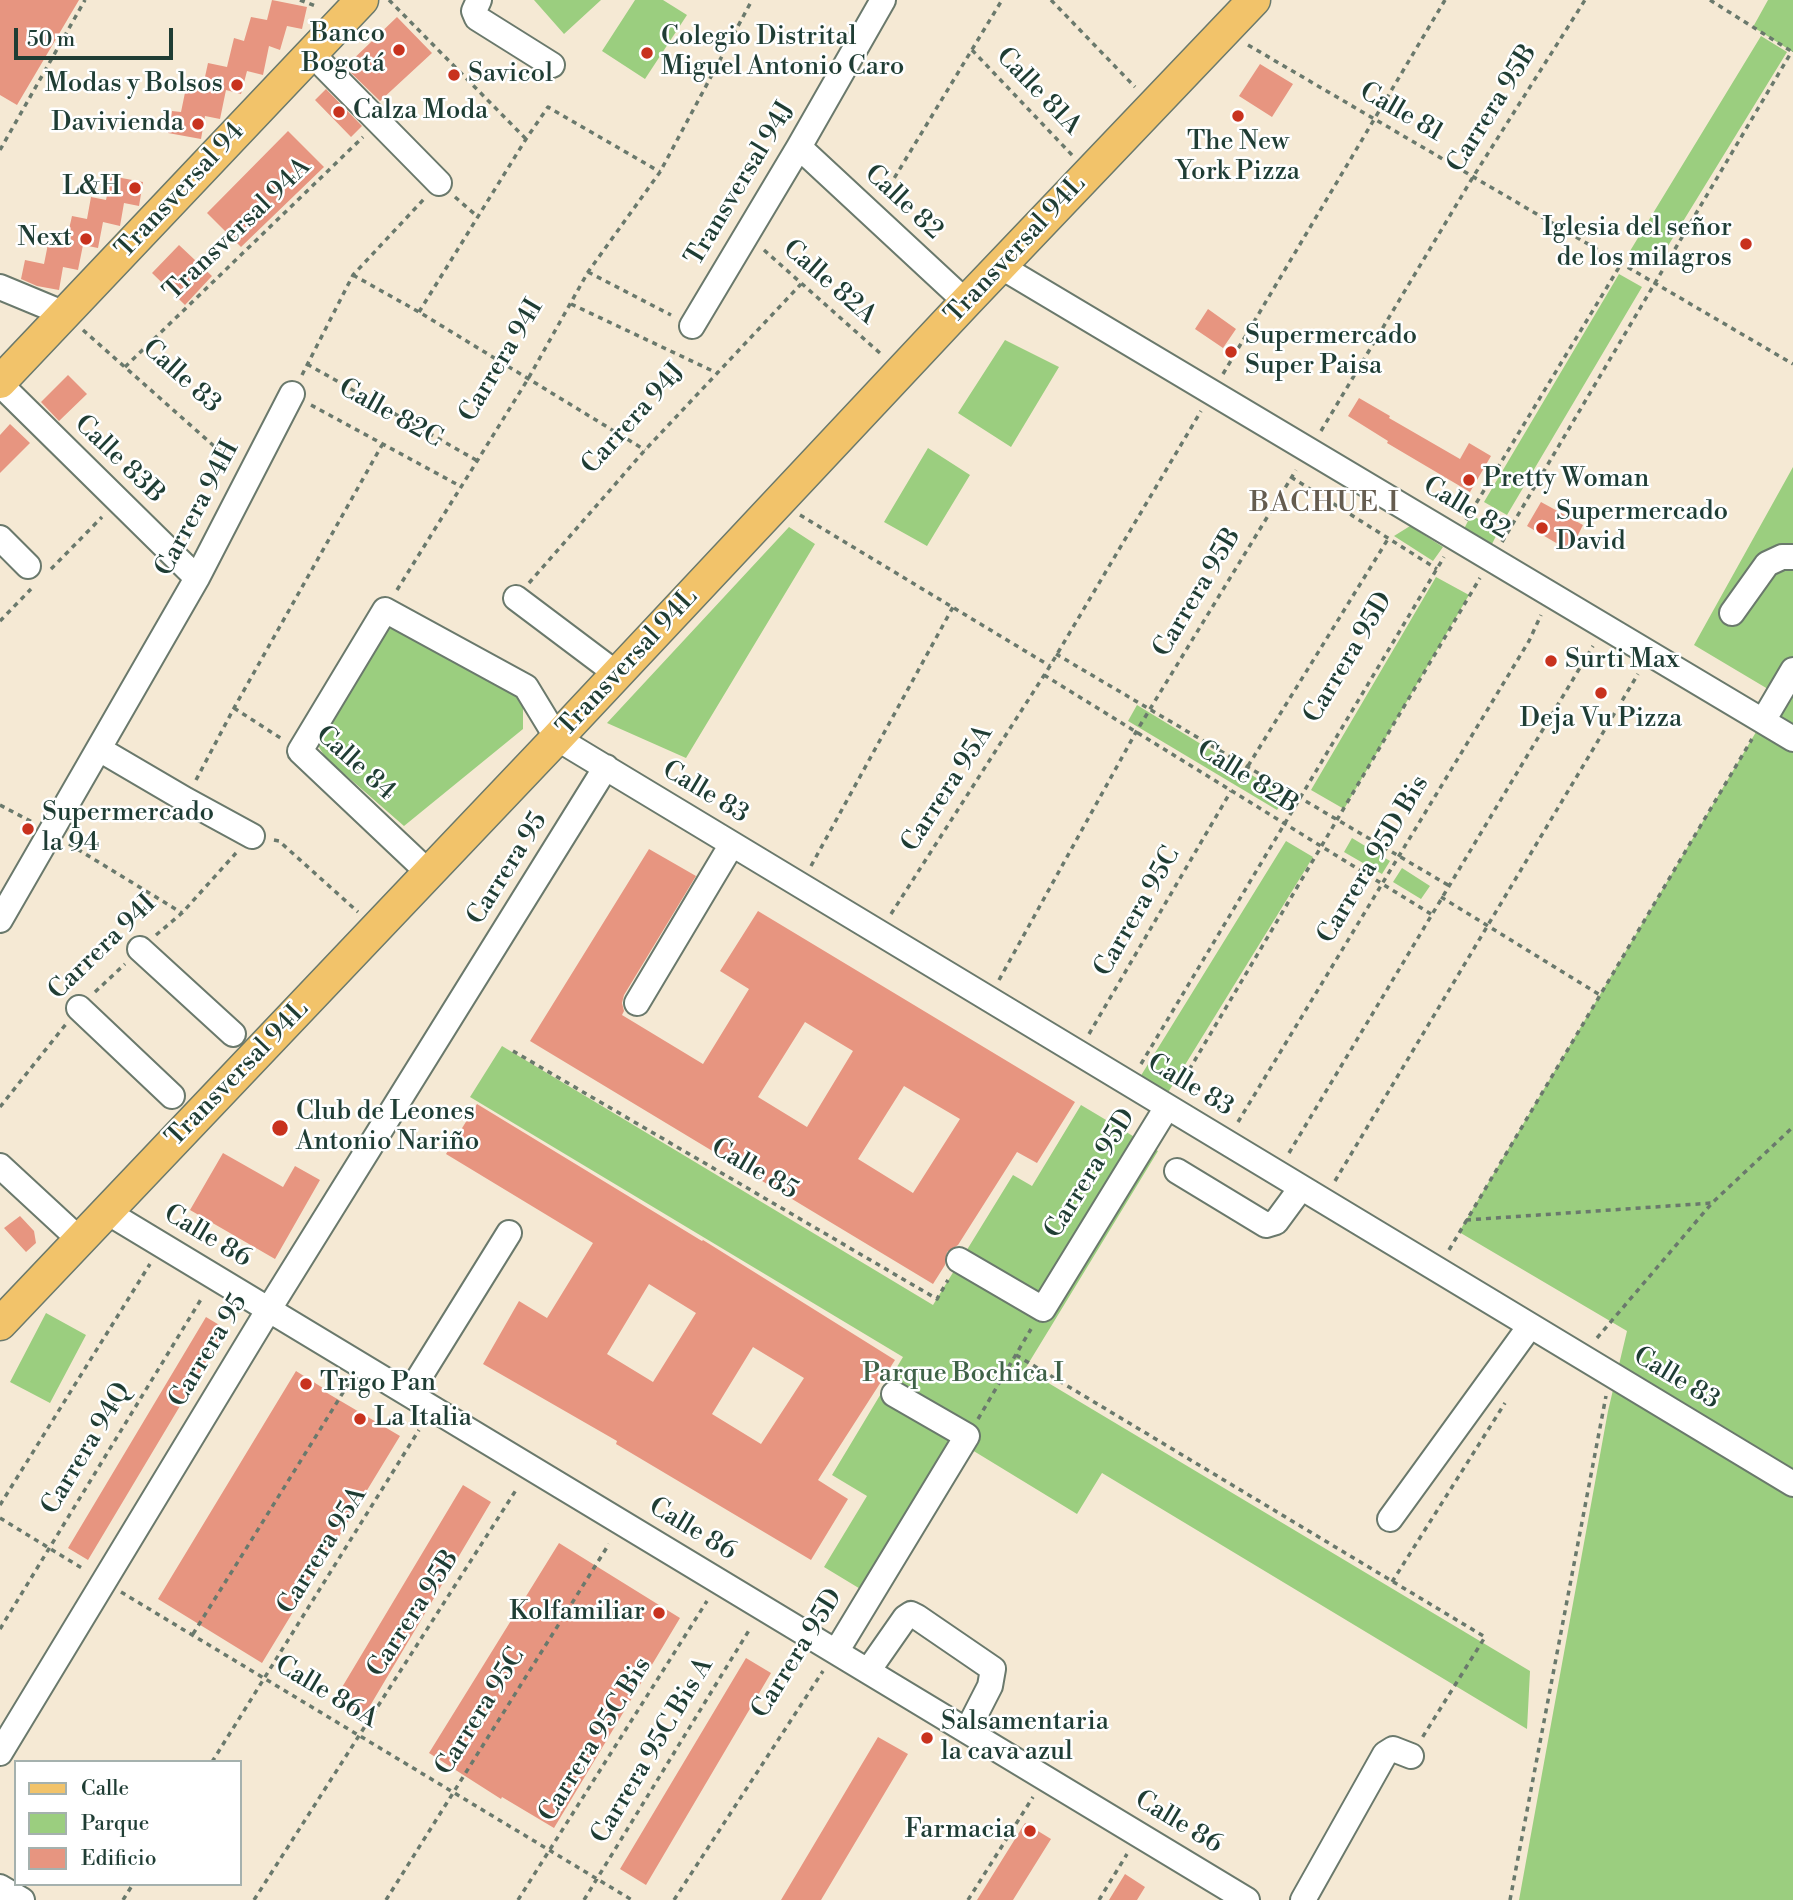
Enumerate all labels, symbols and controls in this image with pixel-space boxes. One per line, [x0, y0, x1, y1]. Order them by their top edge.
scale bar [18, 14, 177, 58]
place label: Banco Bogotá [301, 19, 385, 80]
place label: Colegio Distrital Miguel Antonio Caro [661, 22, 904, 84]
text: 50 m [27, 27, 75, 53]
street label: Carrera 95B [1441, 39, 1545, 179]
marker: Banco Bogotá [391, 42, 407, 58]
street label: Calle 81A [989, 42, 1087, 142]
marker: Colegio Distrital Miguel Antonio Caro [639, 45, 655, 61]
place label: Savicol [468, 59, 553, 91]
marker: Savicol [446, 67, 462, 83]
place label: Modas y Bolsos [45, 69, 223, 101]
marker: Modas y Bolsos [229, 77, 245, 93]
street label: Calle 81 [1354, 77, 1448, 149]
place label: Calza Moda [353, 96, 488, 128]
street label: Transversal 94J [680, 96, 802, 272]
marker: Calza Moda [331, 104, 347, 120]
place label: Davivienda [51, 108, 184, 140]
marker: The New York Pizza [1230, 108, 1246, 124]
marker: Davivienda [190, 116, 206, 132]
street label: Transversal 94 [110, 117, 252, 265]
place label: The New York Pizza [1176, 127, 1300, 188]
street label: Transversal 94A [158, 152, 318, 308]
street label: Calle 82 [857, 159, 949, 247]
street label: Transversal 94L [939, 169, 1093, 331]
place label: L&H [62, 172, 121, 204]
marker: L&H [127, 180, 143, 196]
place label: Iglesia del señor de los milagros [1543, 213, 1732, 274]
place label: Next [18, 223, 72, 255]
marker: Next [78, 231, 94, 247]
street label: Calle 82A [776, 234, 882, 332]
marker: Iglesia del señor de los milagros [1738, 236, 1754, 252]
street label: Carrera 94I [453, 294, 551, 428]
place label: Supermercado Super Paisa [1245, 321, 1417, 382]
street label: Calle 83 [135, 334, 227, 420]
marker: Supermercado Super Paisa [1223, 344, 1239, 360]
street label: Carrera 94J [576, 357, 692, 481]
street label: Calle 82C [333, 373, 447, 455]
street label: Calle 83B [67, 409, 171, 511]
street label: Carrera 94H [149, 436, 247, 582]
place label: Pretty Woman [1483, 464, 1649, 496]
street label: Calle 82 [1417, 471, 1515, 547]
marker: Pretty Woman [1461, 472, 1477, 488]
district label: BACHUE I [1250, 487, 1400, 521]
place label: Supermercado David [1556, 497, 1728, 558]
marker: Supermercado David [1534, 520, 1550, 536]
street label: Carrera 95B [1147, 523, 1249, 663]
street label: Transversal 94L [551, 582, 705, 744]
street label: Carrera 95D [1298, 587, 1400, 729]
place label: Surti Max [1565, 645, 1679, 677]
marker: Surti Max [1543, 653, 1559, 669]
marker: Deja Vu Pizza [1593, 685, 1609, 701]
place label: Deja Vu Pizza [1520, 704, 1682, 736]
street label: Calle 84 [309, 720, 401, 808]
street label: Carrera 95A [896, 720, 1000, 858]
street label: Calle 82B [1190, 735, 1304, 821]
street label: Calle 83 [656, 755, 754, 831]
street label: Carrera 95D Bis [1312, 770, 1436, 950]
place label: Supermercado la 94 [42, 798, 214, 860]
street label: Carrera 95 [461, 807, 555, 931]
marker: Supermercado la 94 [20, 821, 36, 837]
street label: Carrera 95C [1088, 842, 1188, 982]
street label: Carrera 94I [43, 889, 163, 1007]
street label: Transversal 94L [160, 994, 316, 1154]
street label: Calle 83 [1141, 1048, 1239, 1124]
place label: Club de Leones Antonio Nariño [296, 1097, 479, 1158]
street label: Carrera 95D [1039, 1103, 1143, 1245]
marker: Club de Leones Antonio Nariño [270, 1118, 290, 1138]
street label: Calle 85 [705, 1133, 803, 1207]
street label: Calle 86 [158, 1199, 256, 1275]
street label: Carrera 95 [163, 1289, 255, 1413]
street label: Calle 83 [1627, 1341, 1725, 1417]
park label: Parque Bochica I [862, 1359, 1064, 1391]
place label: Trigo Pan [320, 1368, 436, 1400]
marker: Trigo Pan [298, 1376, 314, 1392]
street label: Carrera 94Q [36, 1378, 138, 1520]
place label: La Italia [374, 1403, 472, 1435]
marker: La Italia [352, 1411, 368, 1427]
street label: Carrera 95A [271, 1481, 375, 1621]
street label: Calle 86 [643, 1492, 741, 1568]
street label: Carrera 95B [361, 1545, 467, 1683]
street label: Carrera 95D [746, 1583, 850, 1725]
place label: Kolfamiliar [509, 1597, 645, 1629]
marker: Kolfamiliar [651, 1605, 667, 1621]
street label: Carrera 95C [429, 1642, 533, 1782]
street label: Calle 86A [269, 1650, 383, 1736]
street label: Carrera 95C Bis [533, 1652, 659, 1828]
street label: Carrera 95C Bis A [585, 1652, 721, 1850]
place label: Salsamentaria la cava azul [941, 1707, 1109, 1768]
marker: Salsamentaria la cava azul [919, 1730, 935, 1746]
legend [14, 1760, 242, 1886]
text: Calle [81, 1776, 129, 1802]
street label: Calle 86 [1129, 1785, 1227, 1861]
text: Parque [81, 1811, 149, 1837]
place label: Farmacia [905, 1815, 1016, 1847]
marker: Farmacia [1022, 1823, 1038, 1839]
text: Edificio [81, 1846, 157, 1872]

